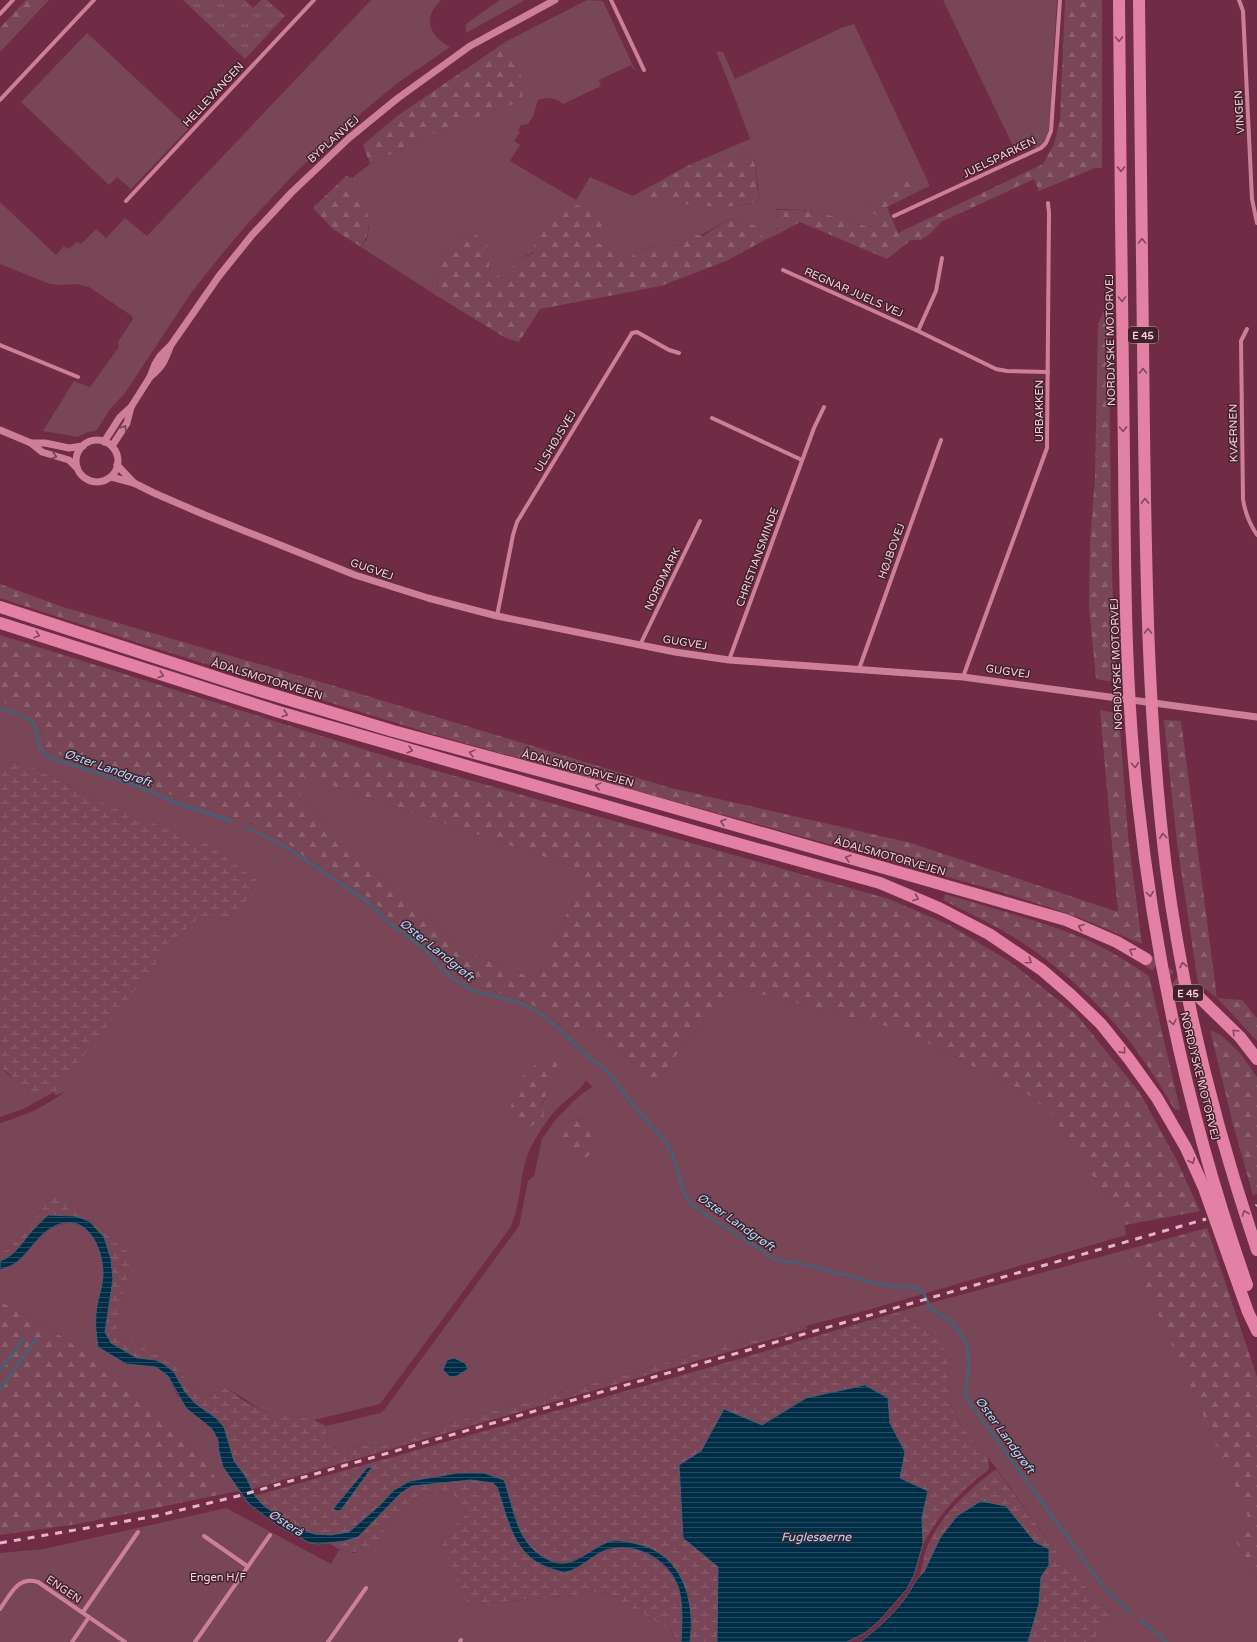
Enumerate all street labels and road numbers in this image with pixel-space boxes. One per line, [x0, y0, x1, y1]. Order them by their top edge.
street label: HELLEVANGEN [180, 59, 247, 129]
street label: VINGEN [1232, 90, 1247, 134]
street label: BYPLANVEJ [305, 113, 362, 166]
street label: JUELSPARKEN [961, 134, 1038, 181]
street label: REGNAR JUELS VEJ [802, 265, 905, 320]
street label: NORDJYSKE MOTORVEJ [1103, 274, 1118, 406]
road number: E 45 [1128, 327, 1158, 343]
street label: URBAKKEN [1033, 380, 1046, 442]
street label: KVÆRNEN [1226, 404, 1241, 462]
street label: ULSHØJSVEJ [532, 408, 579, 475]
street label: CHRISTIANSMINDE [733, 506, 782, 609]
street label: HØJBOVEJ [875, 522, 908, 581]
street label: NORDMARK [642, 545, 683, 613]
street label: GUGVEJ [349, 556, 395, 583]
street label: NORDJYSKE MOTORVEJ [1108, 598, 1125, 730]
street label: GUGVEJ [662, 633, 708, 652]
street label: ÅDALSMOTORVEJEN [210, 655, 324, 703]
street label: GUGVEJ [985, 662, 1031, 681]
street label: ÅDALSMOTORVEJEN [520, 746, 636, 790]
street label: ÅDALSMOTORVEJEN [832, 833, 948, 879]
road number: E 45 [1173, 985, 1203, 1001]
street label: NORDJYSKE MOTORVEJ [1177, 1011, 1222, 1142]
street label: ENGEN [43, 1573, 84, 1606]

